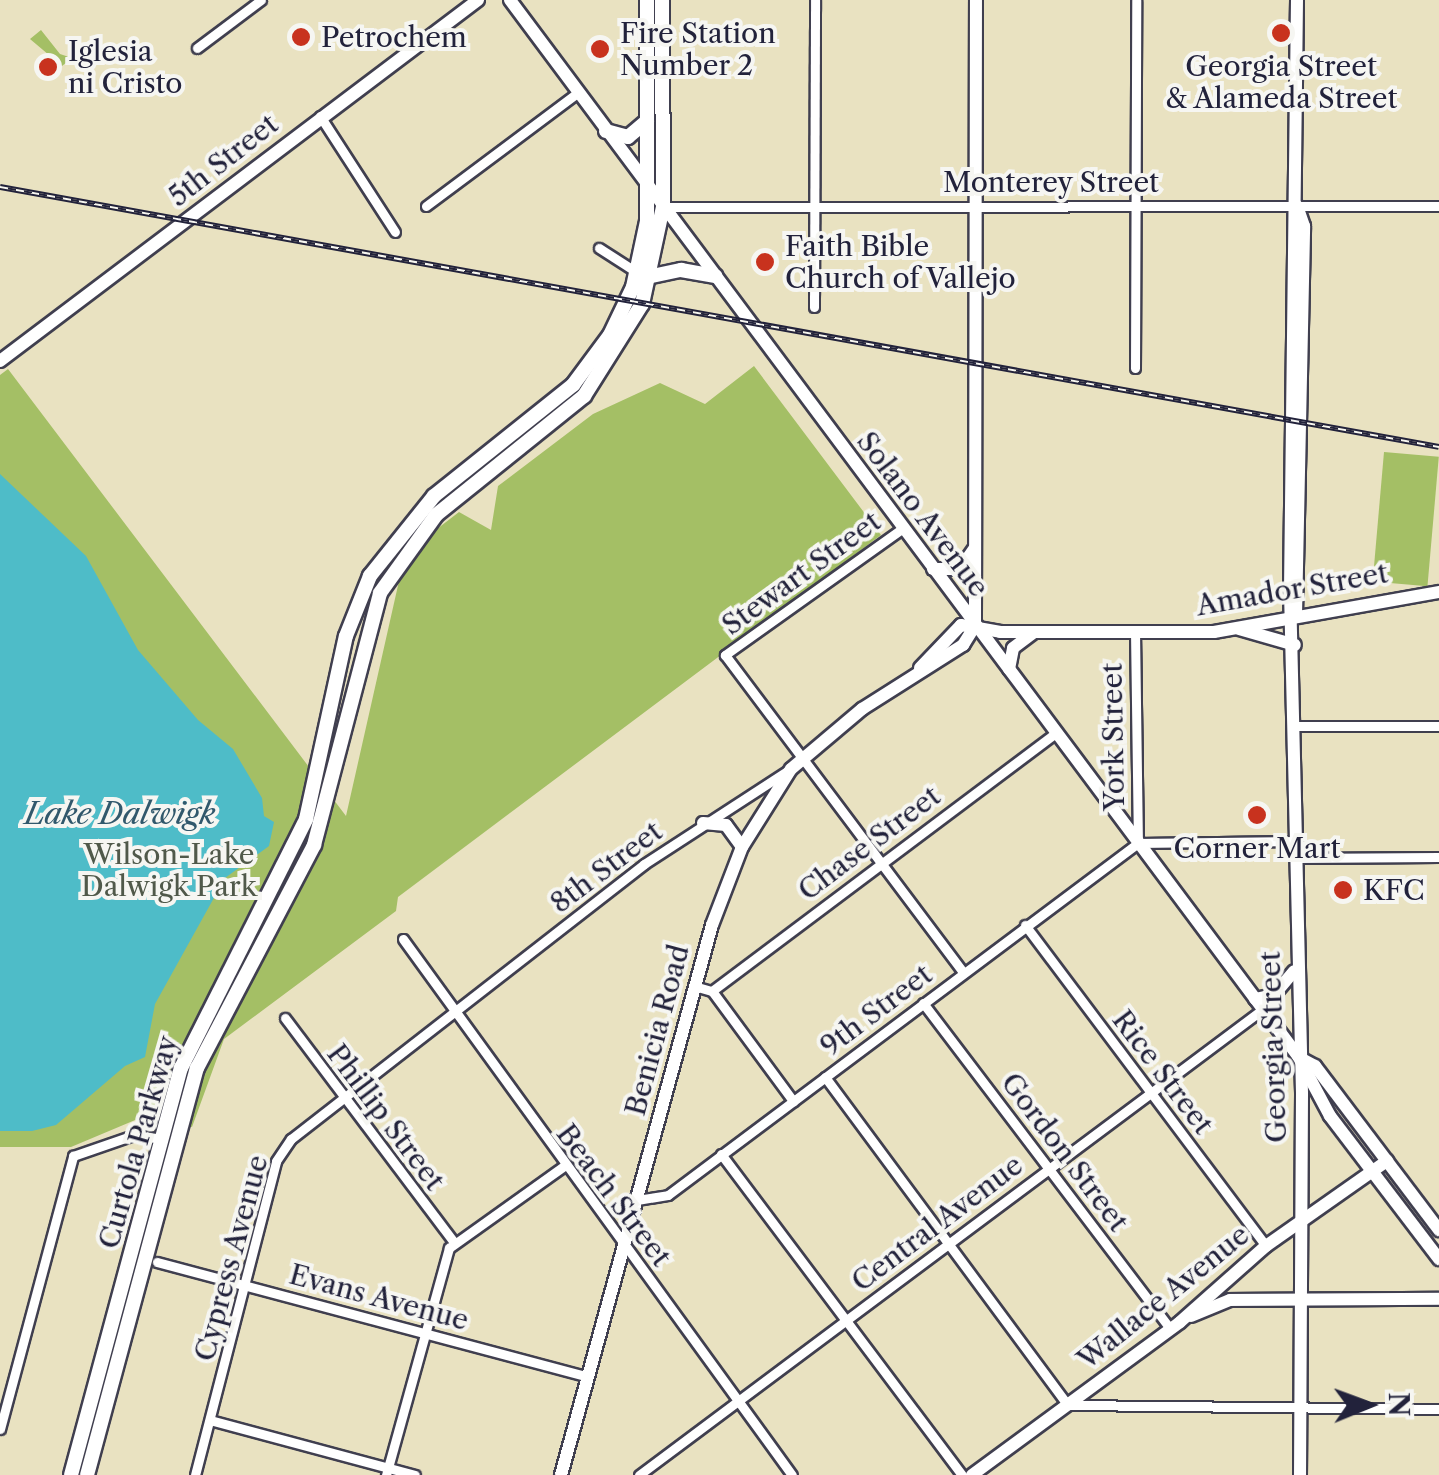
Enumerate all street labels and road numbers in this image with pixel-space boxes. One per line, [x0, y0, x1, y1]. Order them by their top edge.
street label: 5th Street [162, 107, 284, 213]
street label: Monterey Street [943, 165, 1159, 199]
street label: Solano Avenue [850, 425, 996, 603]
street label: Stewart Street [715, 504, 887, 642]
street label: Amador Street [1193, 556, 1391, 622]
street label: York Street [1095, 662, 1131, 812]
street label: Chase Street [792, 779, 946, 907]
street label: 8th Street [544, 814, 668, 920]
street label: Benicia Road [618, 941, 696, 1119]
street label: Georgia Street [1253, 951, 1293, 1143]
street label: 9th Street [814, 957, 938, 1063]
street label: Rice Street [1106, 1004, 1220, 1140]
street label: Curtola Parkway [91, 1031, 185, 1253]
street label: Phillip Street [320, 1037, 452, 1197]
street label: Gordon Street [995, 1066, 1135, 1238]
street label: Beach Street [550, 1117, 678, 1273]
street label: Central Avenue [844, 1147, 1030, 1299]
street label: Cypress Avenue [187, 1151, 275, 1365]
street label: Wallace Avenue [1070, 1217, 1256, 1377]
street label: Evans Avenue [285, 1257, 473, 1337]

